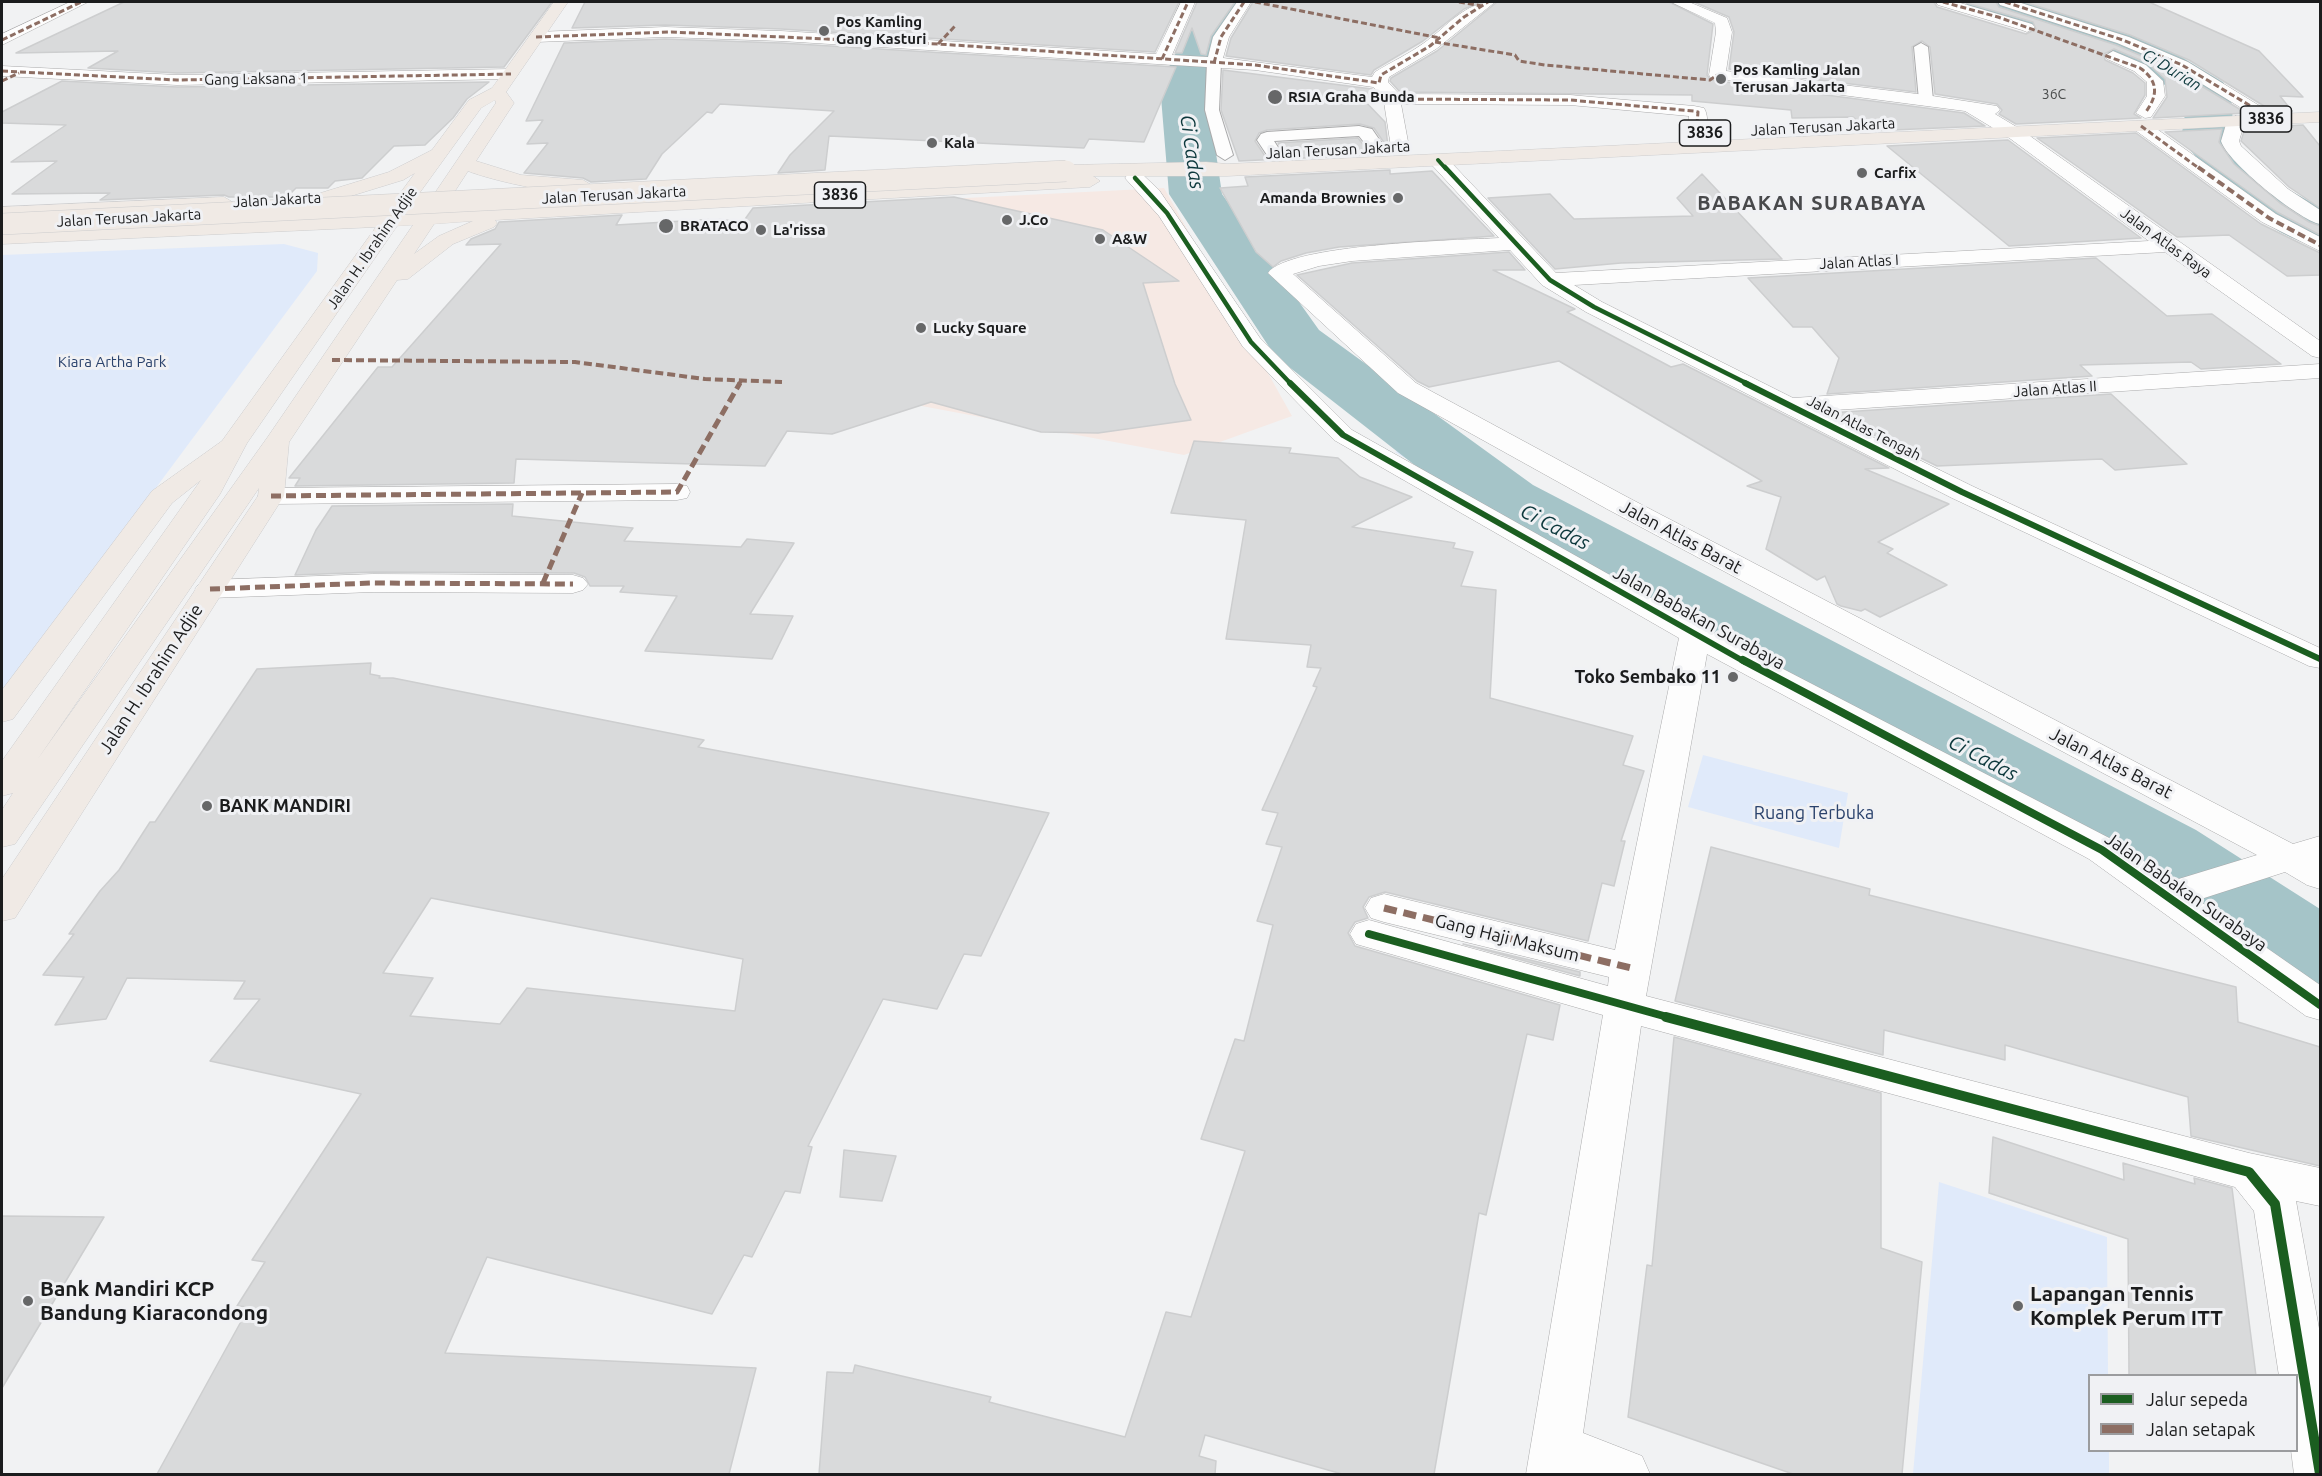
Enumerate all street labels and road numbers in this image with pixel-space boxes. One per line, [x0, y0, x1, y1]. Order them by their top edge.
street label: Gang Laksana 1 [204, 69, 308, 89]
road number: 3836 [2240, 106, 2292, 132]
street label: Jalan Terusan Jakarta [1750, 114, 1896, 140]
road number: 3836 [1680, 120, 1730, 146]
street label: Jalan Terusan Jakarta [1265, 137, 1411, 163]
street label: Jalan Terusan Jakarta [541, 182, 687, 208]
road number: 3836 [814, 182, 866, 208]
street label: Jalan H. Ibrahim Adjie [323, 183, 421, 313]
street label: Jalan Jakarta [232, 189, 322, 211]
street label: Jalan Atlas Raya [2117, 204, 2215, 282]
street label: Jalan Terusan Jakarta [56, 205, 202, 231]
street label: Jalan Atlas I [1819, 251, 1899, 273]
street label: Jalan Atlas II [2013, 377, 2097, 401]
street label: Jalan Atlas Tengah [1804, 392, 1924, 464]
street label: Jalan Atlas Barat [1616, 496, 1746, 578]
street label: Jalan Babakan Surabaya [1609, 562, 1789, 674]
street label: Jalan H. Ibrahim Adjie [95, 600, 207, 758]
street label: Jalan Atlas Barat [2046, 723, 2176, 803]
street label: Jalan Babakan Surabaya [2101, 828, 2271, 956]
street label: Gang Haji Maksum [1432, 910, 1582, 966]

